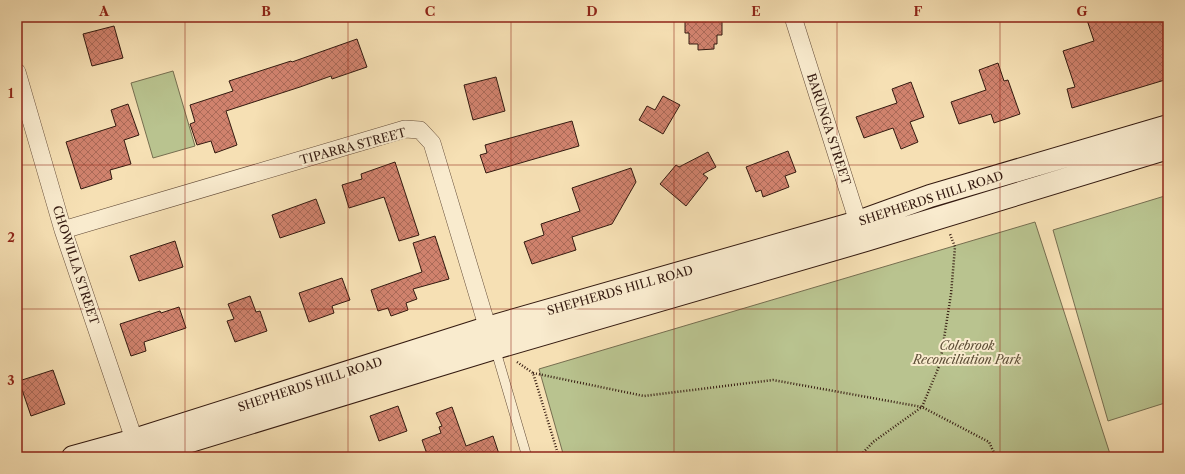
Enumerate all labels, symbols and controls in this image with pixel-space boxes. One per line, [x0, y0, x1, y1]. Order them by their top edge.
text: A [98, 3, 110, 19]
text: B [261, 3, 271, 19]
text: C [425, 3, 435, 19]
text: D [586, 3, 598, 19]
text: E [751, 3, 761, 19]
text: F [914, 3, 923, 19]
text: G [1076, 3, 1088, 19]
street label: BARUNGA STREET [804, 71, 854, 187]
text: 1 [8, 85, 14, 101]
street label: TIPARRA STREET [298, 125, 408, 167]
street label: SHEPHERDS HILL ROAD [857, 167, 1006, 229]
street label: CHOWILLA STREET [50, 203, 102, 327]
text: 2 [7, 229, 15, 245]
street label: SHEPHERDS HILL ROAD [545, 262, 695, 318]
park label: Colebrook Reconciliation Park [912, 338, 1022, 367]
street label: SHEPHERDS HILL ROAD [236, 353, 385, 415]
text: 3 [7, 372, 15, 388]

